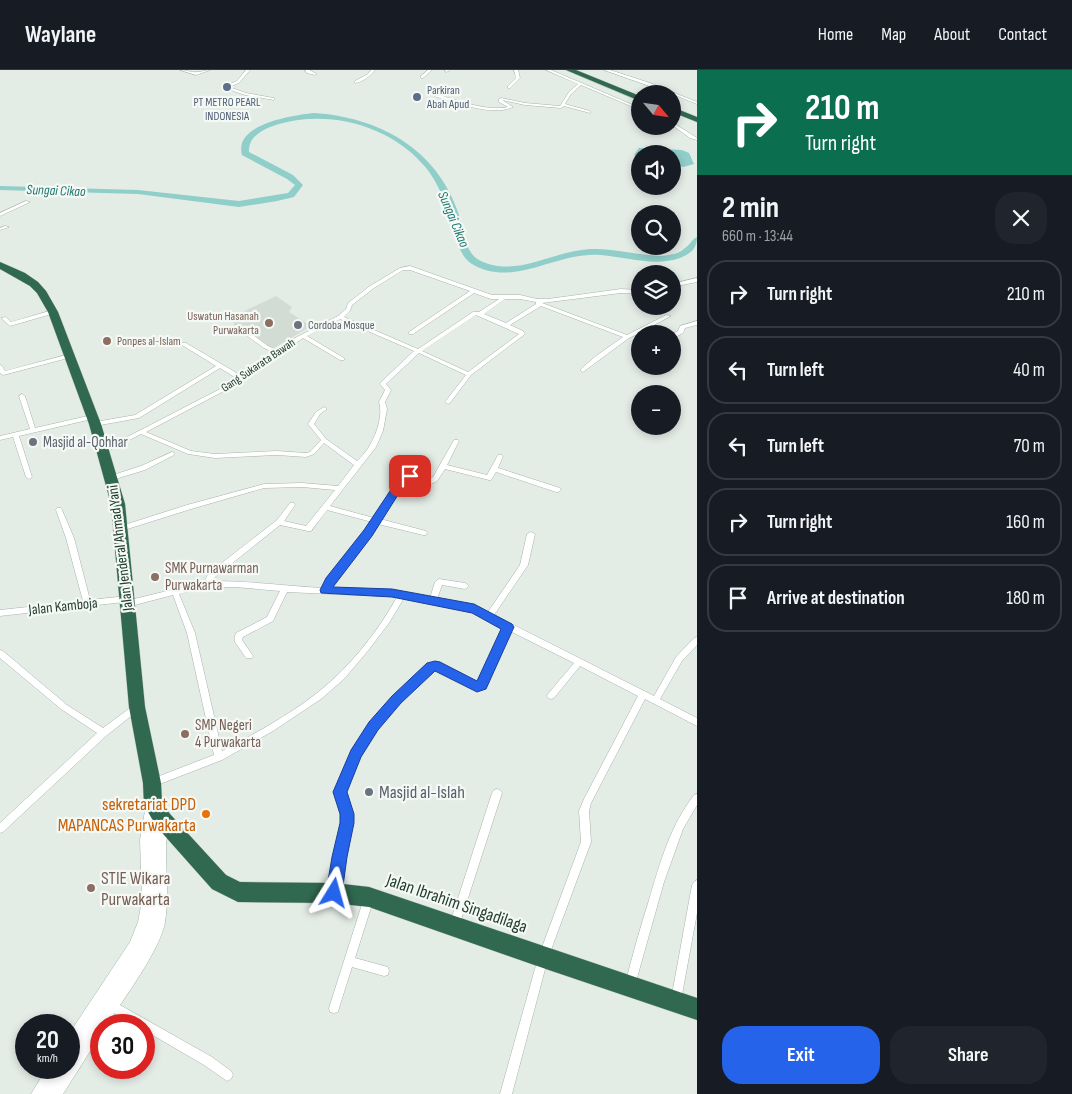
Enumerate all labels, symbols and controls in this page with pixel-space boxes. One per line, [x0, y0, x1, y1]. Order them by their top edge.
text: Waylane [25, 20, 96, 49]
text: Home [818, 24, 853, 45]
text: Map [881, 24, 906, 45]
text: About [934, 24, 970, 45]
text: Contact [998, 24, 1047, 45]
marker: PT METRO PEARL INDONESIA [221, 81, 233, 93]
place label: Parkiran Abah Apud [426, 83, 469, 112]
north arrow [631, 85, 681, 135]
map controls [631, 85, 681, 435]
text: 210 m [805, 87, 879, 130]
icon: right [722, 90, 787, 155]
marker: Parkiran Abah Apud [411, 91, 423, 103]
place label: PT METRO PEARL INDONESIA [193, 95, 261, 124]
text: Turn right [805, 130, 876, 157]
button: sound [631, 145, 681, 195]
water label: Sungai Cikao [26, 181, 86, 200]
water label: Sungai Cikao [434, 189, 473, 250]
text: 2 min [722, 190, 779, 226]
button: close [995, 192, 1047, 244]
button: search [631, 205, 681, 255]
text: 660 m · 13:44 [722, 227, 793, 246]
button: layers [631, 265, 681, 315]
icon: right [724, 280, 752, 308]
text: Turn right [767, 283, 832, 306]
text: 210 m [1007, 283, 1045, 306]
place label: Uswatun Hasanah Purwakarta [187, 309, 259, 338]
marker: Uswatun Hasanah Purwakarta [263, 317, 275, 329]
place label: Cordoba Mosque [308, 318, 375, 333]
marker: Cordoba Mosque [292, 319, 304, 331]
button: + [631, 325, 681, 375]
place label: Ponpes al-Islam [117, 334, 181, 349]
marker: Ponpes al-Islam [101, 335, 113, 347]
street label: Gang Sukarata Bawah [218, 335, 298, 396]
icon: left [724, 356, 752, 384]
text: Turn left [767, 359, 824, 382]
text: 40 m [1013, 359, 1045, 382]
button: − [631, 385, 681, 435]
icon: left [724, 432, 752, 460]
place label: Masjid al-Qohhar [43, 433, 129, 452]
text: Turn left [767, 435, 824, 458]
text: 70 m [1014, 435, 1045, 458]
marker: Masjid al-Qohhar [27, 436, 39, 448]
pin [389, 455, 431, 497]
icon: arrive [396, 462, 424, 490]
street label: Jalan Jenderal Ahmad Yani [103, 484, 138, 613]
icon: right [724, 508, 752, 536]
text: Turn right [767, 511, 832, 534]
text: 160 m [1006, 511, 1045, 534]
place label: SMK Purnawarman Purwakarta [165, 559, 259, 595]
marker: SMK Purnawarman Purwakarta [149, 571, 161, 583]
icon: arrive [724, 584, 752, 612]
text: Arrive at destination [767, 587, 905, 610]
text: 180 m [1006, 587, 1045, 610]
street label: Jalan Kamboja [27, 593, 99, 620]
place label: SMP Negeri 4 Purwakarta [195, 716, 261, 752]
marker: SMP Negeri 4 Purwakarta [179, 728, 191, 740]
place label: Masjid al-Islah [379, 782, 465, 803]
marker: Masjid al-Islah [363, 786, 375, 798]
place label: sekretariat DPD MAPANCAS Purwakarta [58, 794, 196, 836]
marker: sekretariat DPD MAPANCAS Purwakarta [200, 808, 212, 820]
position arrow [307, 866, 359, 918]
place label: STIE Wikara Purwakarta [101, 868, 171, 910]
street label: Jalan Ibrahim Singadilaga [383, 869, 530, 937]
marker: STIE Wikara Purwakarta [85, 882, 97, 894]
speed limit sign: 30 [90, 1014, 155, 1079]
text: 20 [36, 1025, 59, 1056]
button: Exit [722, 1026, 880, 1084]
button: Share [890, 1026, 1047, 1084]
text: km/h [37, 1051, 58, 1066]

